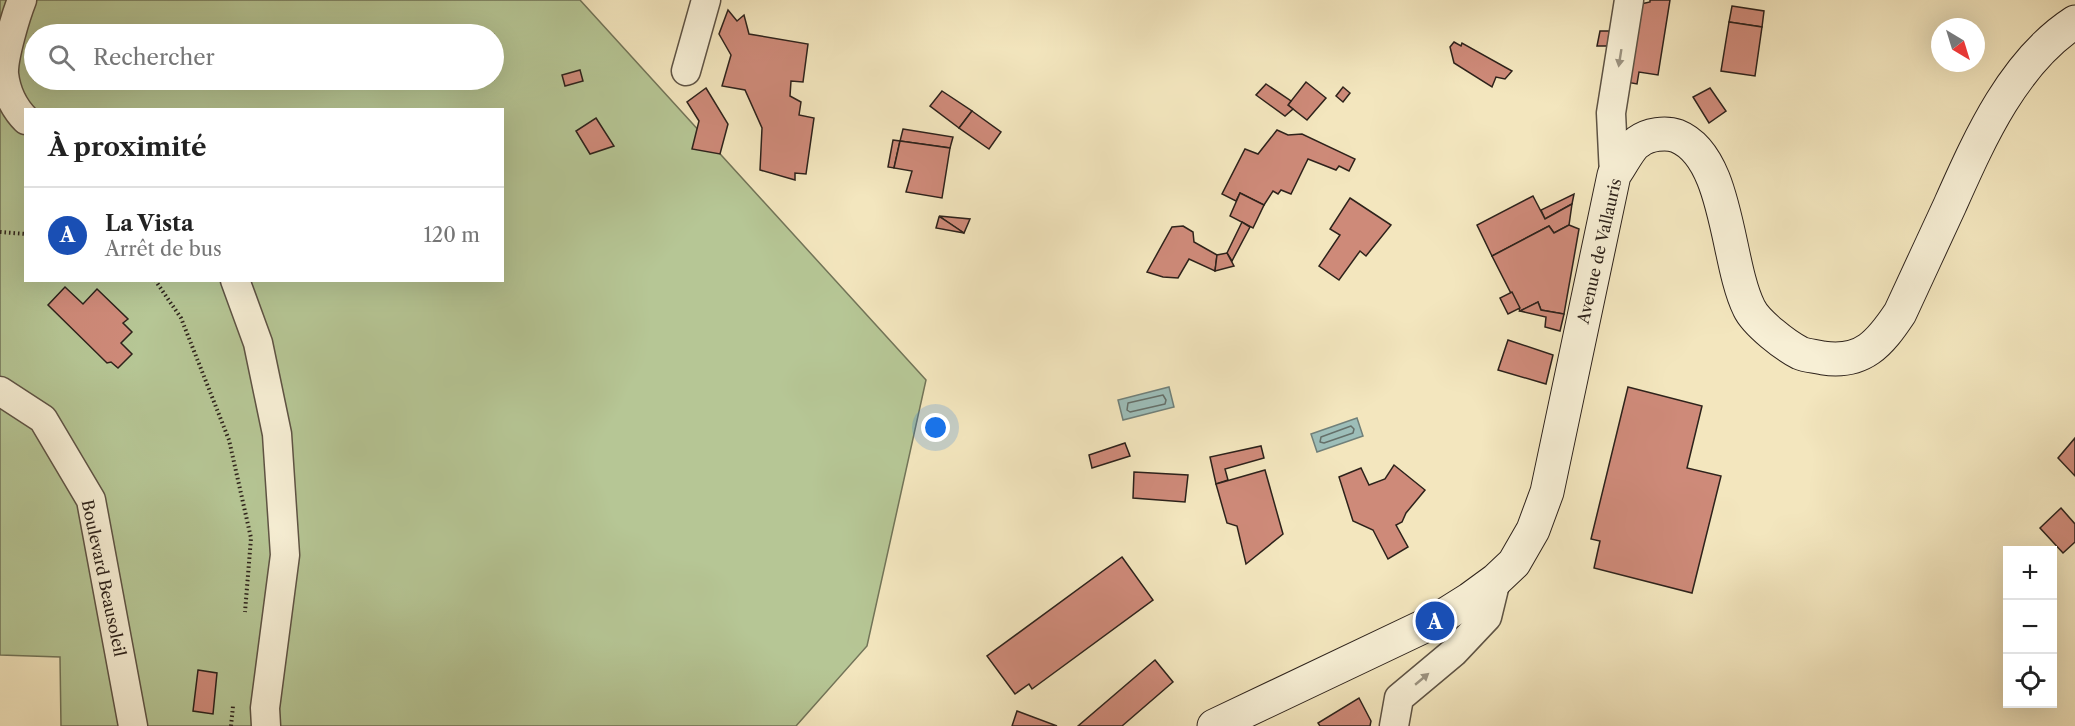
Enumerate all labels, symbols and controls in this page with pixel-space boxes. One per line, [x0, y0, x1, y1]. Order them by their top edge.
north arrow [1931, 18, 1985, 72]
search box [24, 24, 504, 90]
icon: search [45, 41, 78, 74]
text: Rechercher [93, 44, 215, 71]
one-way arrow [1615, 48, 1624, 67]
text: À proximité [48, 131, 207, 163]
street label: Avenue de Vallauris [1572, 176, 1625, 327]
text: La Vista [105, 210, 194, 237]
text: A [60, 223, 75, 247]
text: 120 m [423, 223, 480, 247]
text: Arrêt de bus [105, 237, 222, 261]
your location [921, 413, 950, 442]
street label: Boulevard Beausoleil [78, 498, 130, 659]
map controls [2003, 546, 2057, 708]
button: + [2003, 546, 2057, 600]
pin: A [1416, 598, 1454, 644]
button: − [2003, 600, 2057, 654]
button: locate [2003, 654, 2057, 708]
one-way arrow [1414, 672, 1430, 685]

